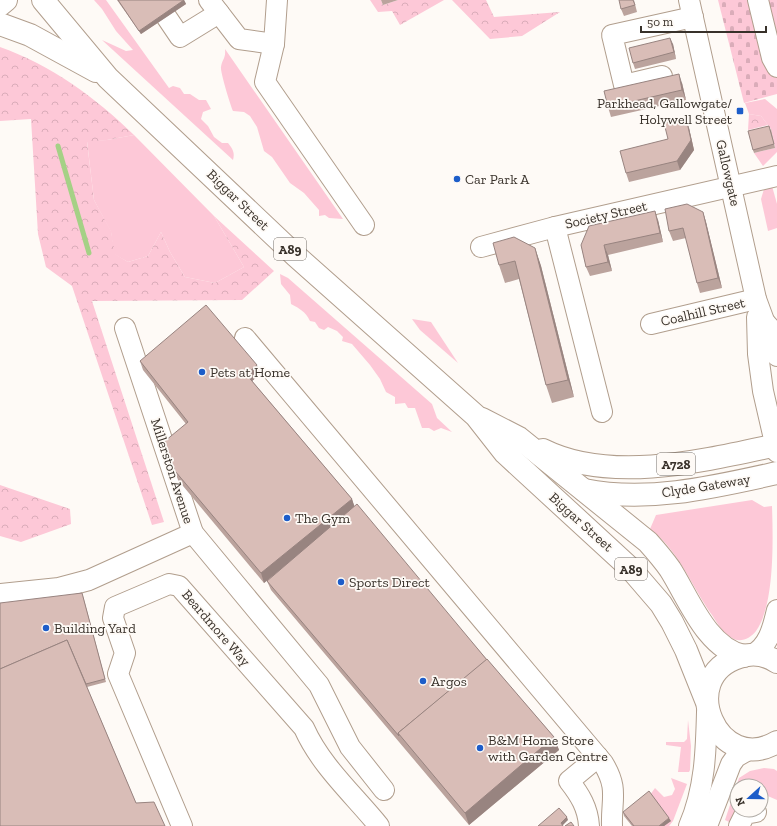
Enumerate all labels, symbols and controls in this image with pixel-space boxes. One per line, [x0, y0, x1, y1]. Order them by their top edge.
scale bar [641, 8, 766, 34]
text: 50 m [647, 15, 674, 29]
place label: Parkhead, Gallowgate/ Holywell Street [597, 95, 733, 128]
marker: Parkhead, Gallowgate/ Holywell Street [735, 106, 745, 116]
street label: Gallowgate [712, 138, 744, 208]
street label: Biggar Street [203, 166, 273, 235]
place label: Car Park A [465, 171, 530, 188]
marker: Car Park A [452, 174, 462, 184]
street label: Society Street [563, 197, 649, 233]
road number: A89 [274, 238, 306, 260]
street label: Coalhill Street [659, 294, 748, 330]
place label: Pets at Home [210, 364, 290, 381]
marker: Pets at Home [197, 367, 207, 377]
street label: Millerston Avenue [147, 416, 197, 526]
road number: A728 [657, 453, 695, 475]
street label: Clyde Gateway [661, 470, 752, 501]
street label: Biggar Street [546, 489, 617, 556]
place label: The Gym [295, 510, 350, 527]
marker: The Gym [282, 513, 292, 523]
road number: A89 [615, 558, 647, 580]
place label: Sports Direct [349, 574, 430, 591]
marker: Sports Direct [336, 577, 346, 587]
street label: Beardmore Way [178, 586, 254, 670]
place label: Building Yard [54, 620, 136, 637]
marker: Building Yard [41, 623, 51, 633]
place label: Argos [431, 673, 467, 690]
marker: Argos [418, 676, 428, 686]
place label: B&M Home Store with Garden Centre [488, 732, 608, 765]
marker: B&M Home Store with Garden Centre [475, 743, 485, 753]
north arrow [729, 778, 769, 818]
text: N [732, 795, 748, 808]

